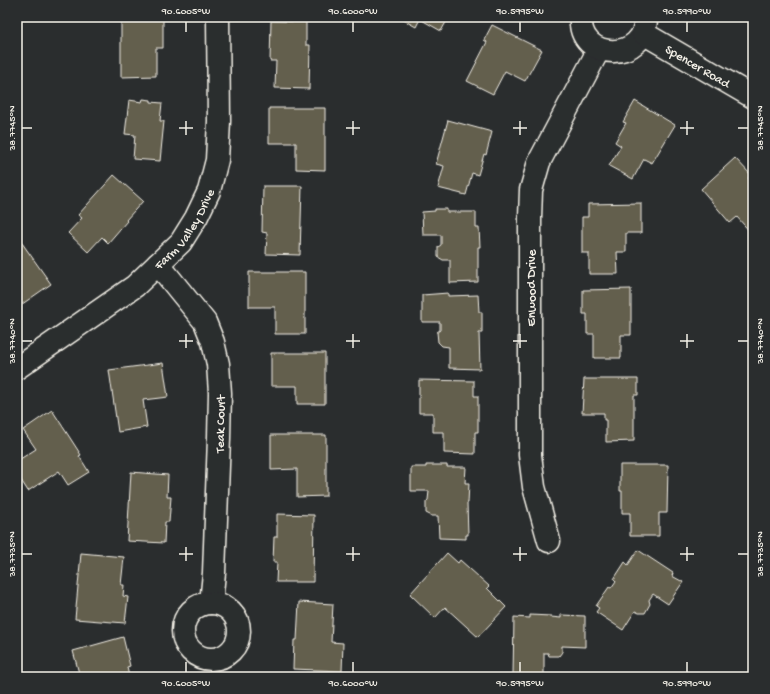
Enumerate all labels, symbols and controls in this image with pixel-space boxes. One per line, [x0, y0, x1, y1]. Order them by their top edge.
text: 90.6005°W [161, 6, 211, 18]
text: 90.6000°W [328, 6, 378, 18]
text: 90.5995°W [495, 6, 544, 18]
text: 90.5990°W [662, 6, 711, 18]
street label: Spencer Road [662, 43, 733, 93]
text: 38.7745°N [7, 105, 19, 152]
text: 38.7745°N [755, 105, 767, 152]
street label: Farm Valley Drive [151, 187, 219, 274]
street label: Enwood Drive [525, 249, 540, 326]
text: 38.7740°N [7, 318, 19, 365]
text: 38.7740°N [755, 318, 767, 365]
street label: Teak Court [213, 393, 230, 454]
text: 38.7735°N [7, 531, 19, 578]
text: 38.7735°N [755, 531, 767, 578]
text: 90.6005°W [161, 678, 211, 690]
text: 90.6000°W [328, 678, 378, 690]
text: 90.5995°W [495, 678, 544, 690]
text: 90.5990°W [662, 678, 711, 690]

